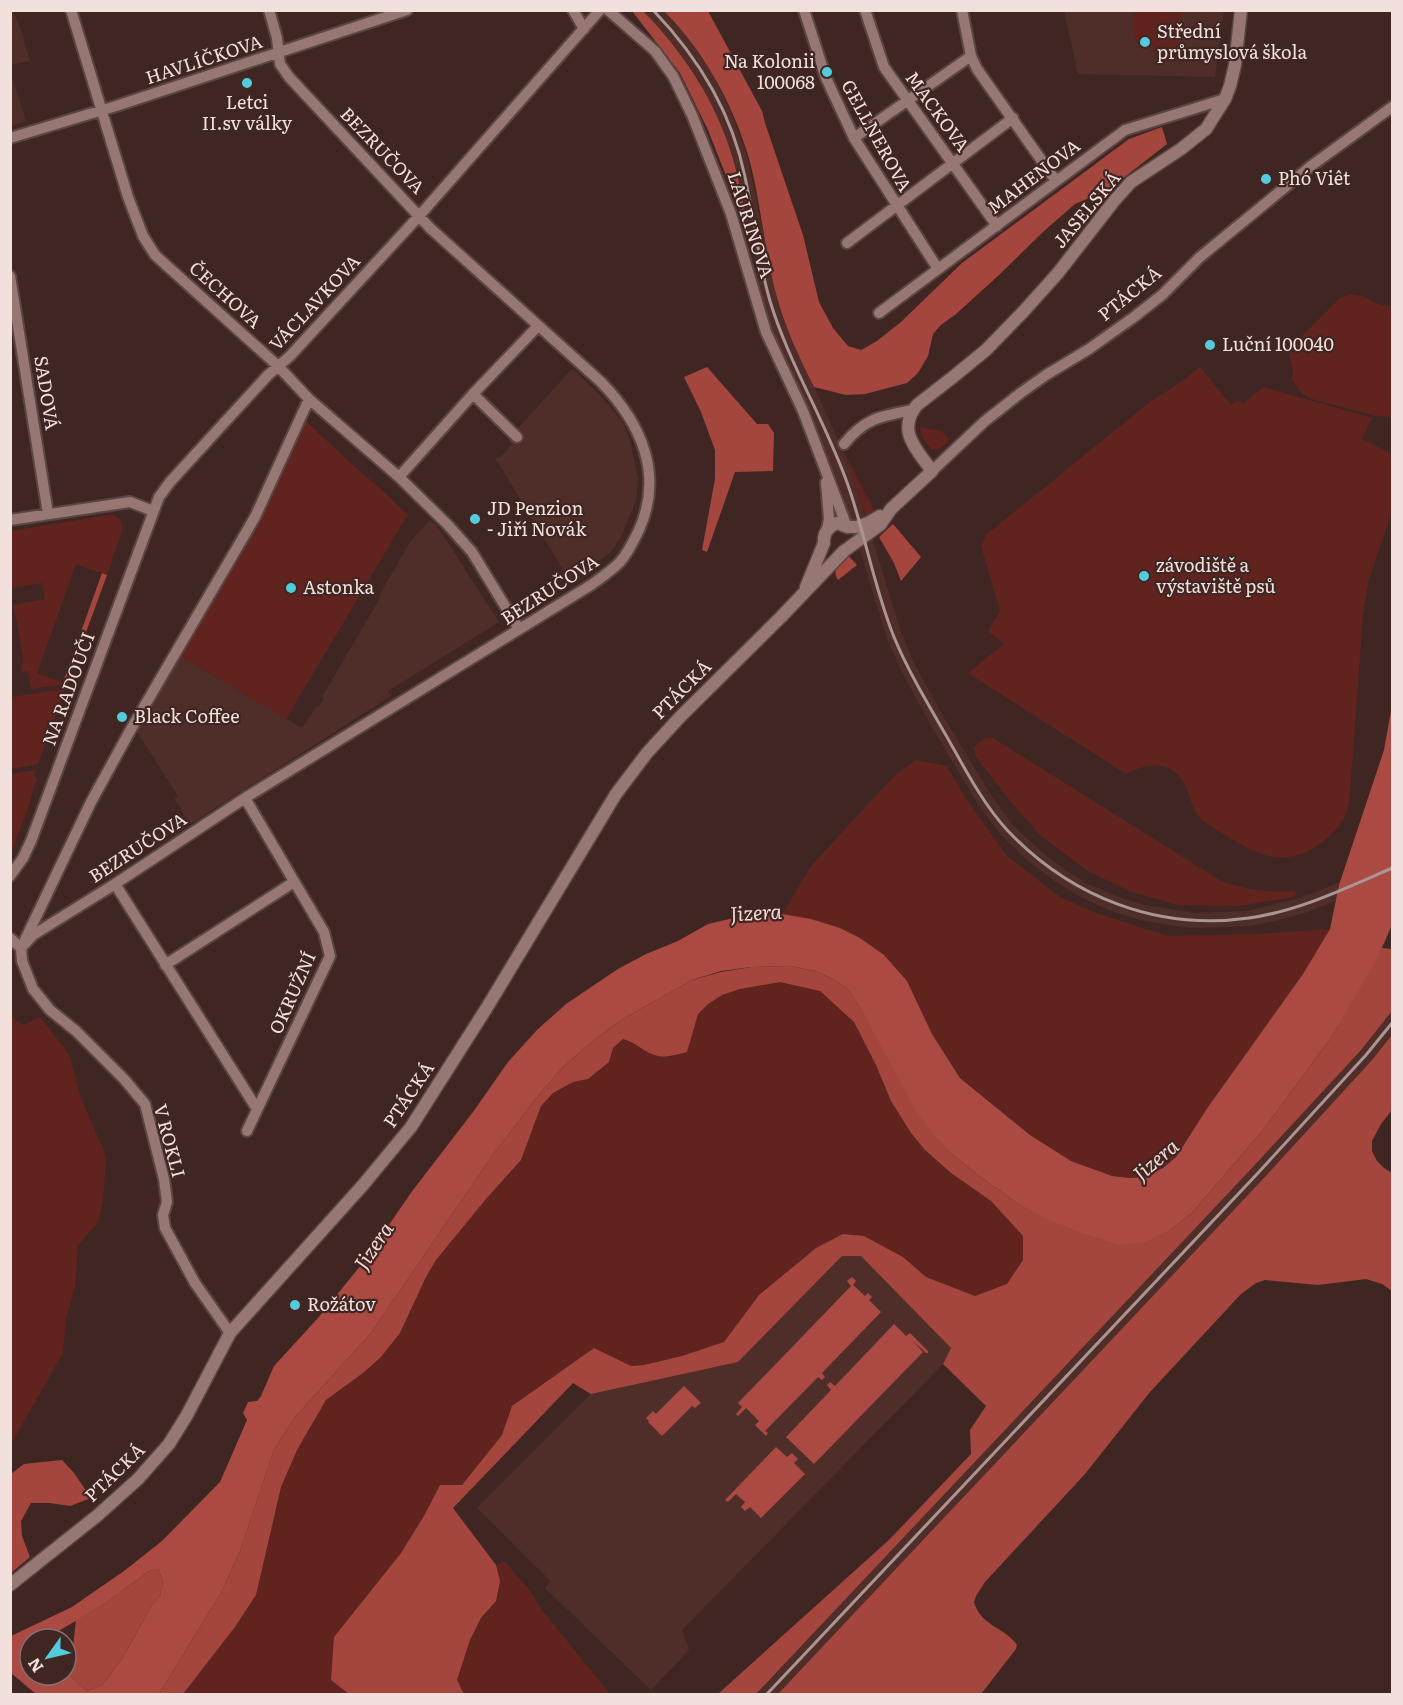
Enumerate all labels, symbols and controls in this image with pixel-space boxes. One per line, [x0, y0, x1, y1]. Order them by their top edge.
place label: Střední průmyslová škola [1157, 17, 1307, 65]
street label: HAVLÍČKOVA [142, 27, 265, 90]
marker: Střední průmyslová škola [1138, 35, 1152, 49]
place label: Na Kolonii 100068 [724, 47, 815, 95]
marker: Na Kolonii 100068 [820, 65, 834, 79]
street label: MACKOVA [900, 65, 977, 157]
street label: GELLNEROVA [835, 74, 919, 196]
marker: Letci II.sv války [240, 76, 254, 90]
place label: Letci II.sv války [202, 88, 293, 136]
street label: BEZRUČOVA [335, 100, 432, 199]
street label: MAHENOVA [981, 132, 1085, 220]
place label: Phó Viêt [1278, 164, 1351, 191]
street label: JASELSKÁ [1046, 165, 1126, 253]
street label: LAURINOVA [721, 168, 781, 281]
marker: Phó Viêt [1259, 172, 1273, 186]
street label: VÁCLAVKOVA [262, 248, 366, 356]
street label: ČECHOVA [184, 254, 268, 334]
street label: PTÁCKÁ [1092, 259, 1167, 327]
place label: Luční 100040 [1222, 330, 1334, 357]
marker: Luční 100040 [1203, 338, 1217, 352]
street label: SADOVÁ [28, 354, 67, 432]
place label: JD Penzion - Jiří Novák [487, 494, 588, 542]
marker: JD Penzion - Jiří Novák [468, 512, 482, 526]
street label: BEZRUČOVA [495, 547, 603, 630]
place label: závodiště a výstaviště psů [1156, 551, 1276, 599]
marker: závodiště a výstaviště psů [1137, 569, 1151, 583]
place label: Astonka [303, 573, 375, 600]
marker: Astonka [284, 581, 298, 595]
street label: NA RADOUČI [35, 628, 101, 749]
street label: PTÁCKÁ [645, 653, 717, 725]
place label: Black Coffee [134, 702, 239, 729]
marker: Black Coffee [115, 710, 129, 724]
street label: BEZRUČOVA [83, 805, 191, 888]
water label: Jizera [729, 895, 783, 927]
street label: OKRUŽNÍ [261, 947, 322, 1038]
street label: PTÁCKÁ [376, 1056, 440, 1133]
street label: V ROKLI [148, 1101, 193, 1181]
water label: Jizera [1125, 1130, 1185, 1187]
water label: Jizera [345, 1215, 400, 1275]
place label: Rožátov [307, 1290, 376, 1317]
marker: Rožátov [288, 1298, 302, 1312]
street label: PTÁCKÁ [78, 1436, 150, 1508]
north arrow [18, 1627, 78, 1687]
text: N [21, 1654, 48, 1678]

